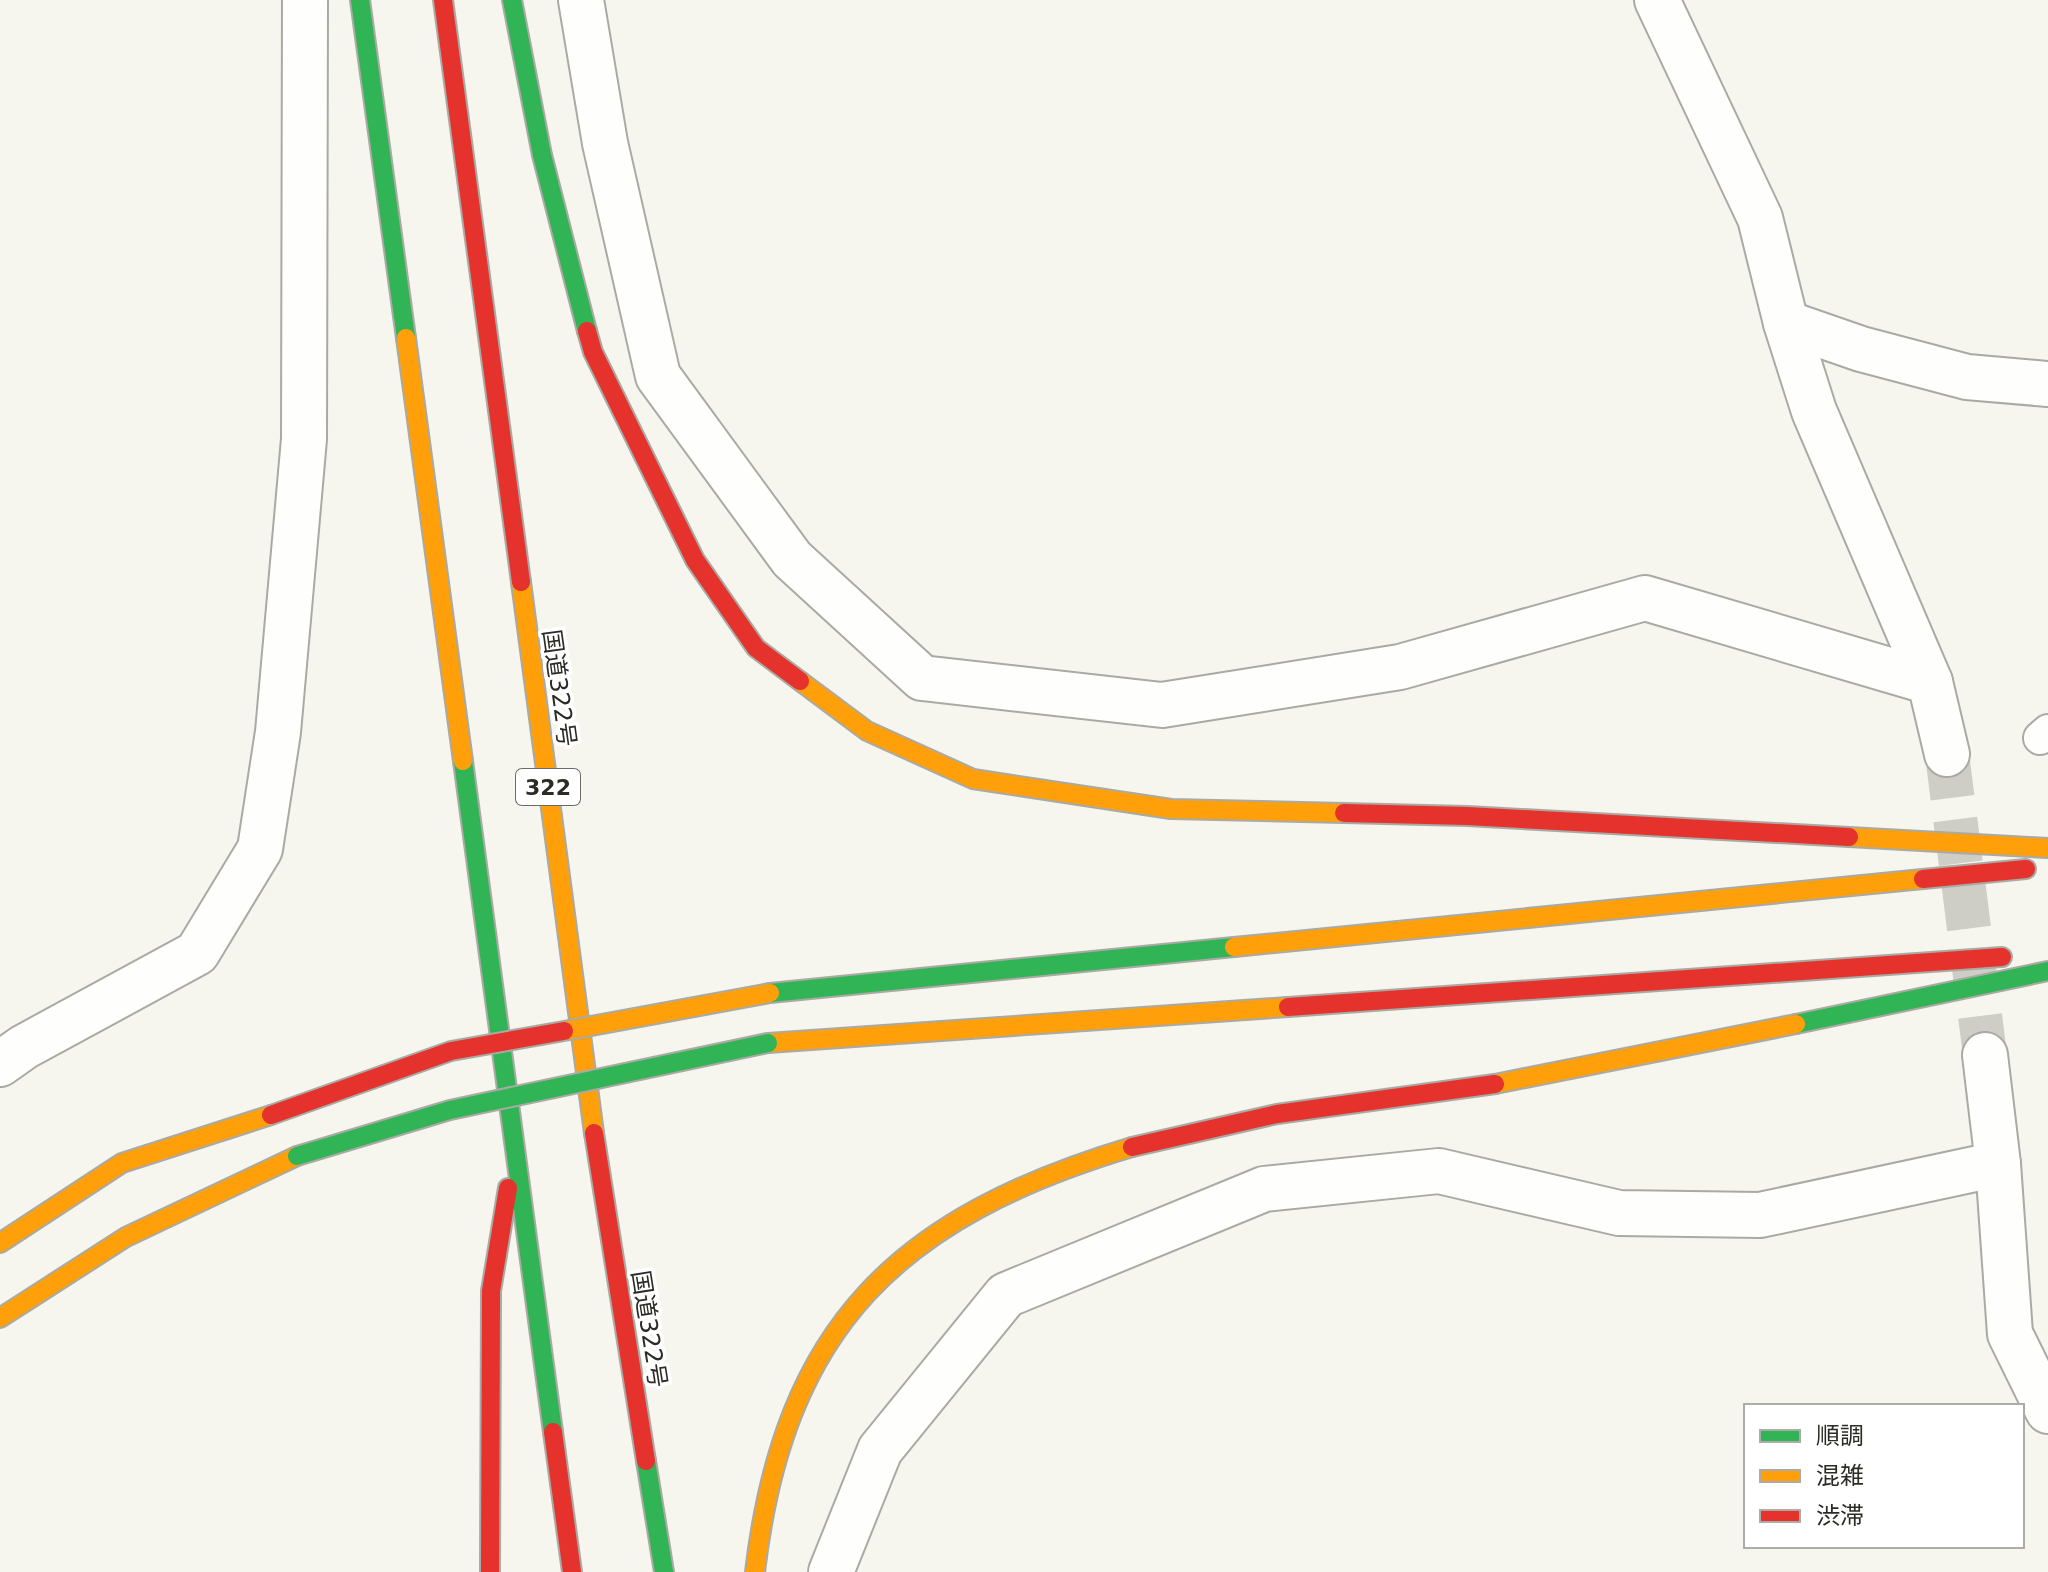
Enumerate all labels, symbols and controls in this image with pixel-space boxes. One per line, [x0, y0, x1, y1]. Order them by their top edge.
street label: 国道322号 [537, 628, 581, 748]
road number: 322 [516, 769, 580, 805]
street label: 国道322号 [626, 1269, 672, 1389]
legend [1744, 1404, 2024, 1548]
text: 順調 [1816, 1422, 1864, 1450]
text: 混雑 [1816, 1462, 1864, 1490]
text: 渋滞 [1816, 1502, 1864, 1530]

